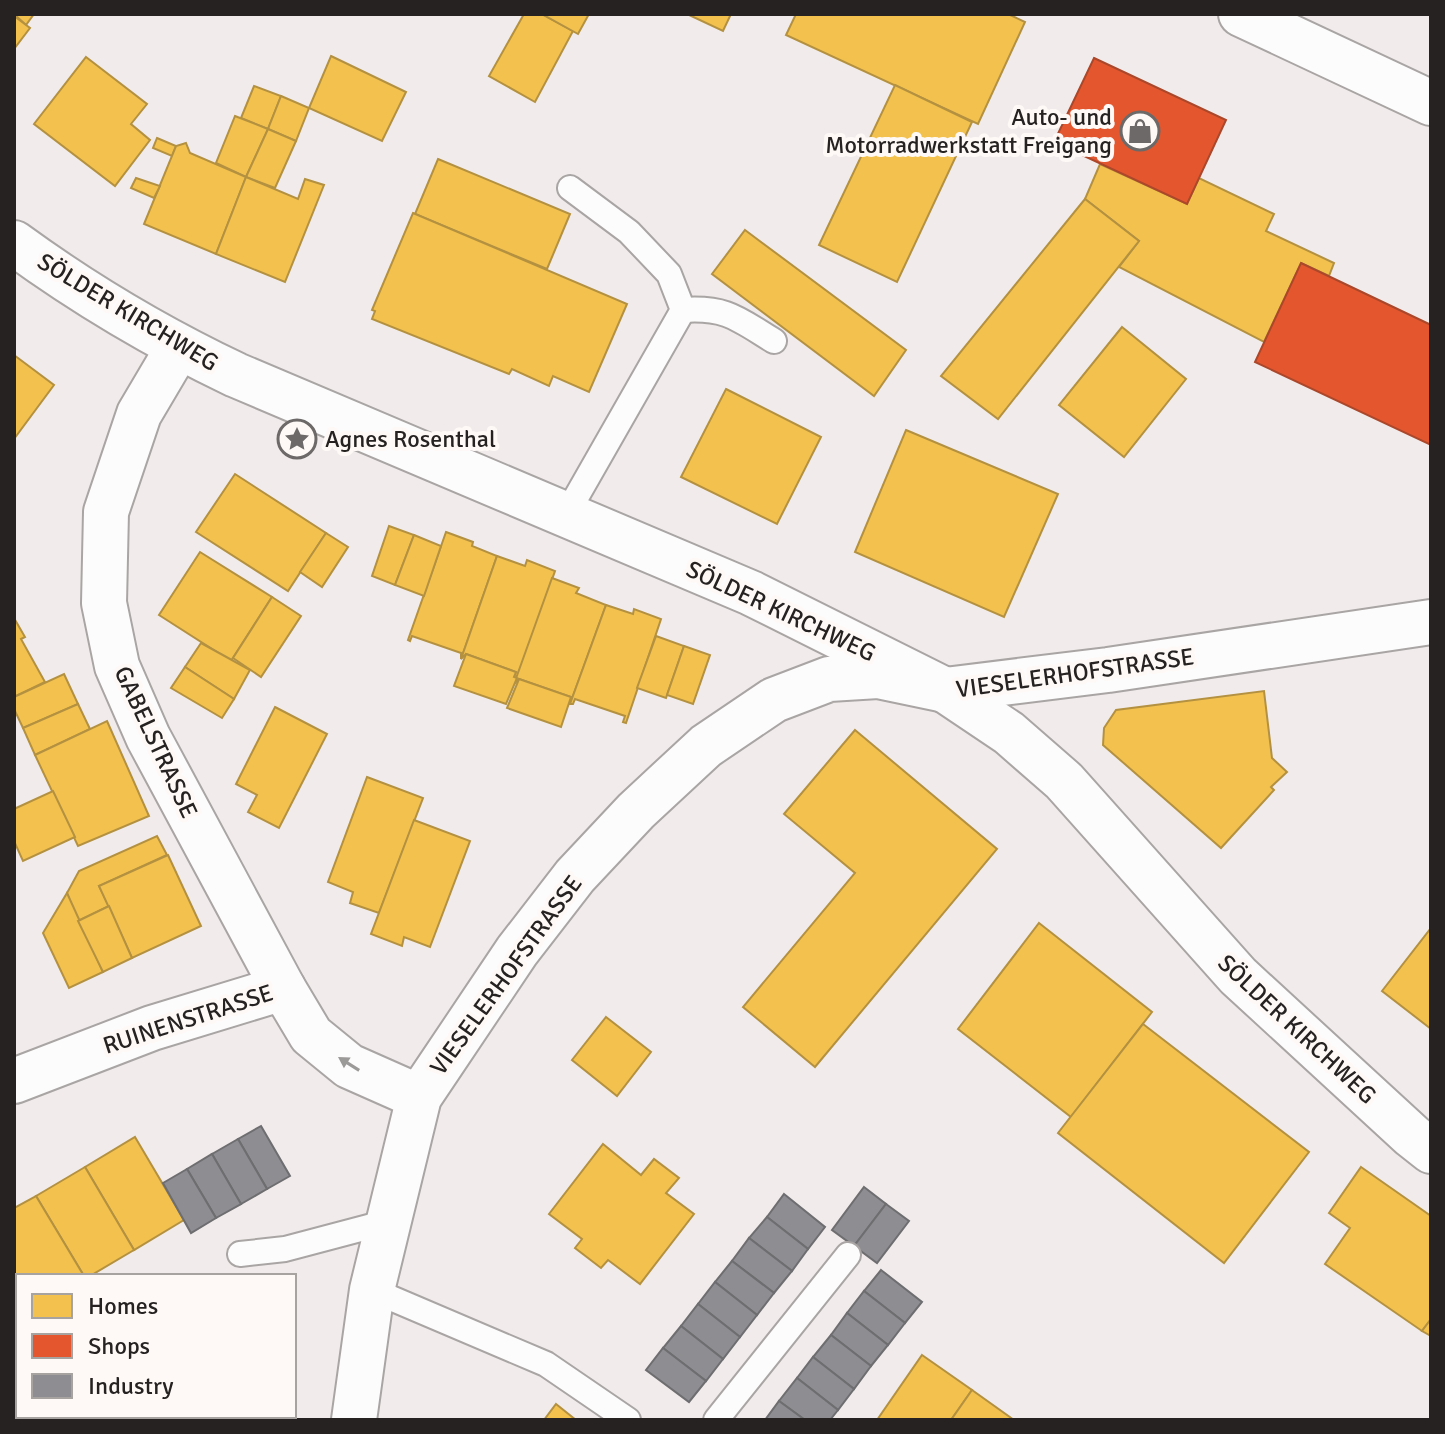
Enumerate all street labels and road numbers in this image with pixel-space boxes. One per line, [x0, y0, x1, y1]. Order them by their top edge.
street label: SÖLDER KIRCHWEG [32, 246, 224, 378]
street label: SÖLDER KIRCHWEG [682, 554, 880, 668]
street label: VIESELERHOFSTRASSE [954, 641, 1196, 705]
street label: GABELSTRASSE [108, 661, 204, 823]
street label: VIESELERHOFSTRASSE [423, 869, 589, 1081]
street label: SÖLDER KIRCHWEG [1212, 948, 1382, 1110]
street label: RUINENSTRASSE [99, 977, 277, 1061]

